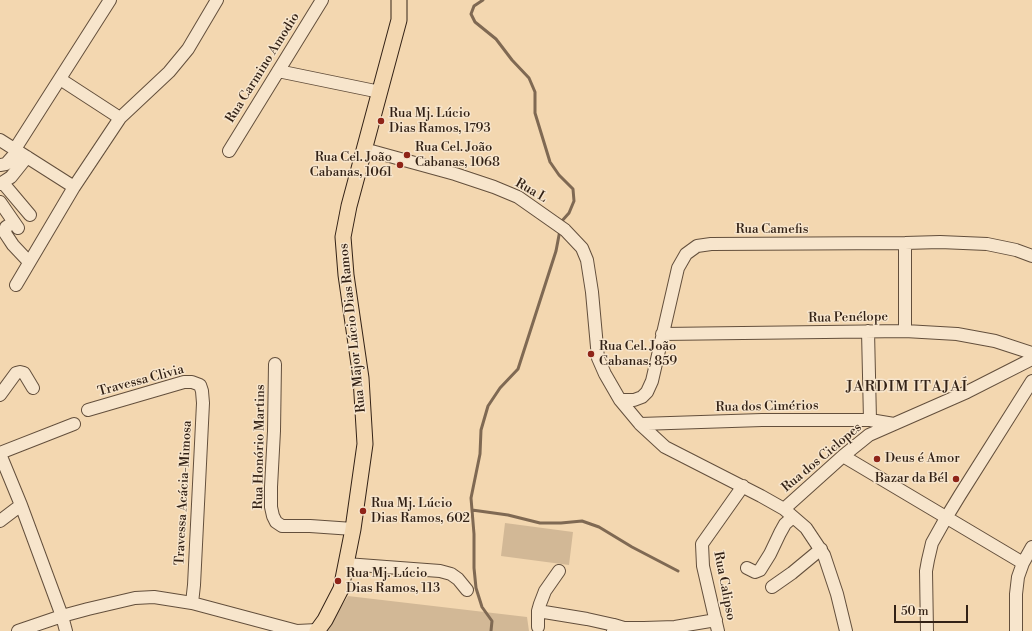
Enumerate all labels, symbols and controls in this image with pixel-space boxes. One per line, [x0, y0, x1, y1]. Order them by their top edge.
street label: Rua Carmino Amodio [223, 10, 303, 126]
place label: Rua Mj. Lúcio Dias Ramos, 1793 [389, 106, 491, 137]
marker: Rua Mj. Lúcio Dias Ramos, 1793 [376, 116, 386, 126]
place label: Rua Cel. João Cabanas, 1068 [415, 140, 500, 171]
place label: Rua Cel. João Cabanas, 1061 [310, 150, 392, 181]
marker: Rua Cel. João Cabanas, 1068 [402, 150, 412, 160]
marker: Rua Cel. João Cabanas, 1061 [395, 160, 405, 170]
street label: Rua L [512, 176, 550, 206]
street label: Rua Camefis [736, 222, 808, 238]
street label: Rua Major Lúcio Dias Ramos [336, 243, 370, 413]
street label: Rua Penélope [808, 310, 888, 326]
place label: Rua Cel. João Cabanas, 859 [599, 339, 677, 370]
marker: Rua Cel. João Cabanas, 859 [586, 349, 596, 359]
street label: Travessa Clivia [96, 362, 186, 400]
district label: JARDIM ITAJAÍ [846, 378, 968, 396]
street label: Rua Honório Martins [251, 384, 269, 510]
street label: Rua dos Cimérios [715, 398, 819, 416]
street label: Travessa Acácia-Mimosa [172, 420, 196, 566]
street label: Rua dos Ciclopes [779, 420, 865, 496]
place label: Deus é Amor [885, 451, 960, 467]
marker: Deus é Amor [872, 454, 882, 464]
place label: Bazar da Bél [875, 471, 948, 487]
marker: Bazar da Bél [951, 474, 961, 484]
place label: Rua Mj. Lúcio Dias Ramos, 602 [371, 496, 470, 527]
marker: Rua Mj. Lúcio Dias Ramos, 602 [358, 506, 368, 516]
street label: Rua Calipso [710, 550, 738, 622]
place label: Rua Mj. Lúcio Dias Ramos, 113 [346, 566, 440, 597]
marker: Rua Mj. Lúcio Dias Ramos, 113 [333, 576, 343, 586]
scale bar [896, 597, 970, 623]
text: 50 m [901, 604, 929, 619]

